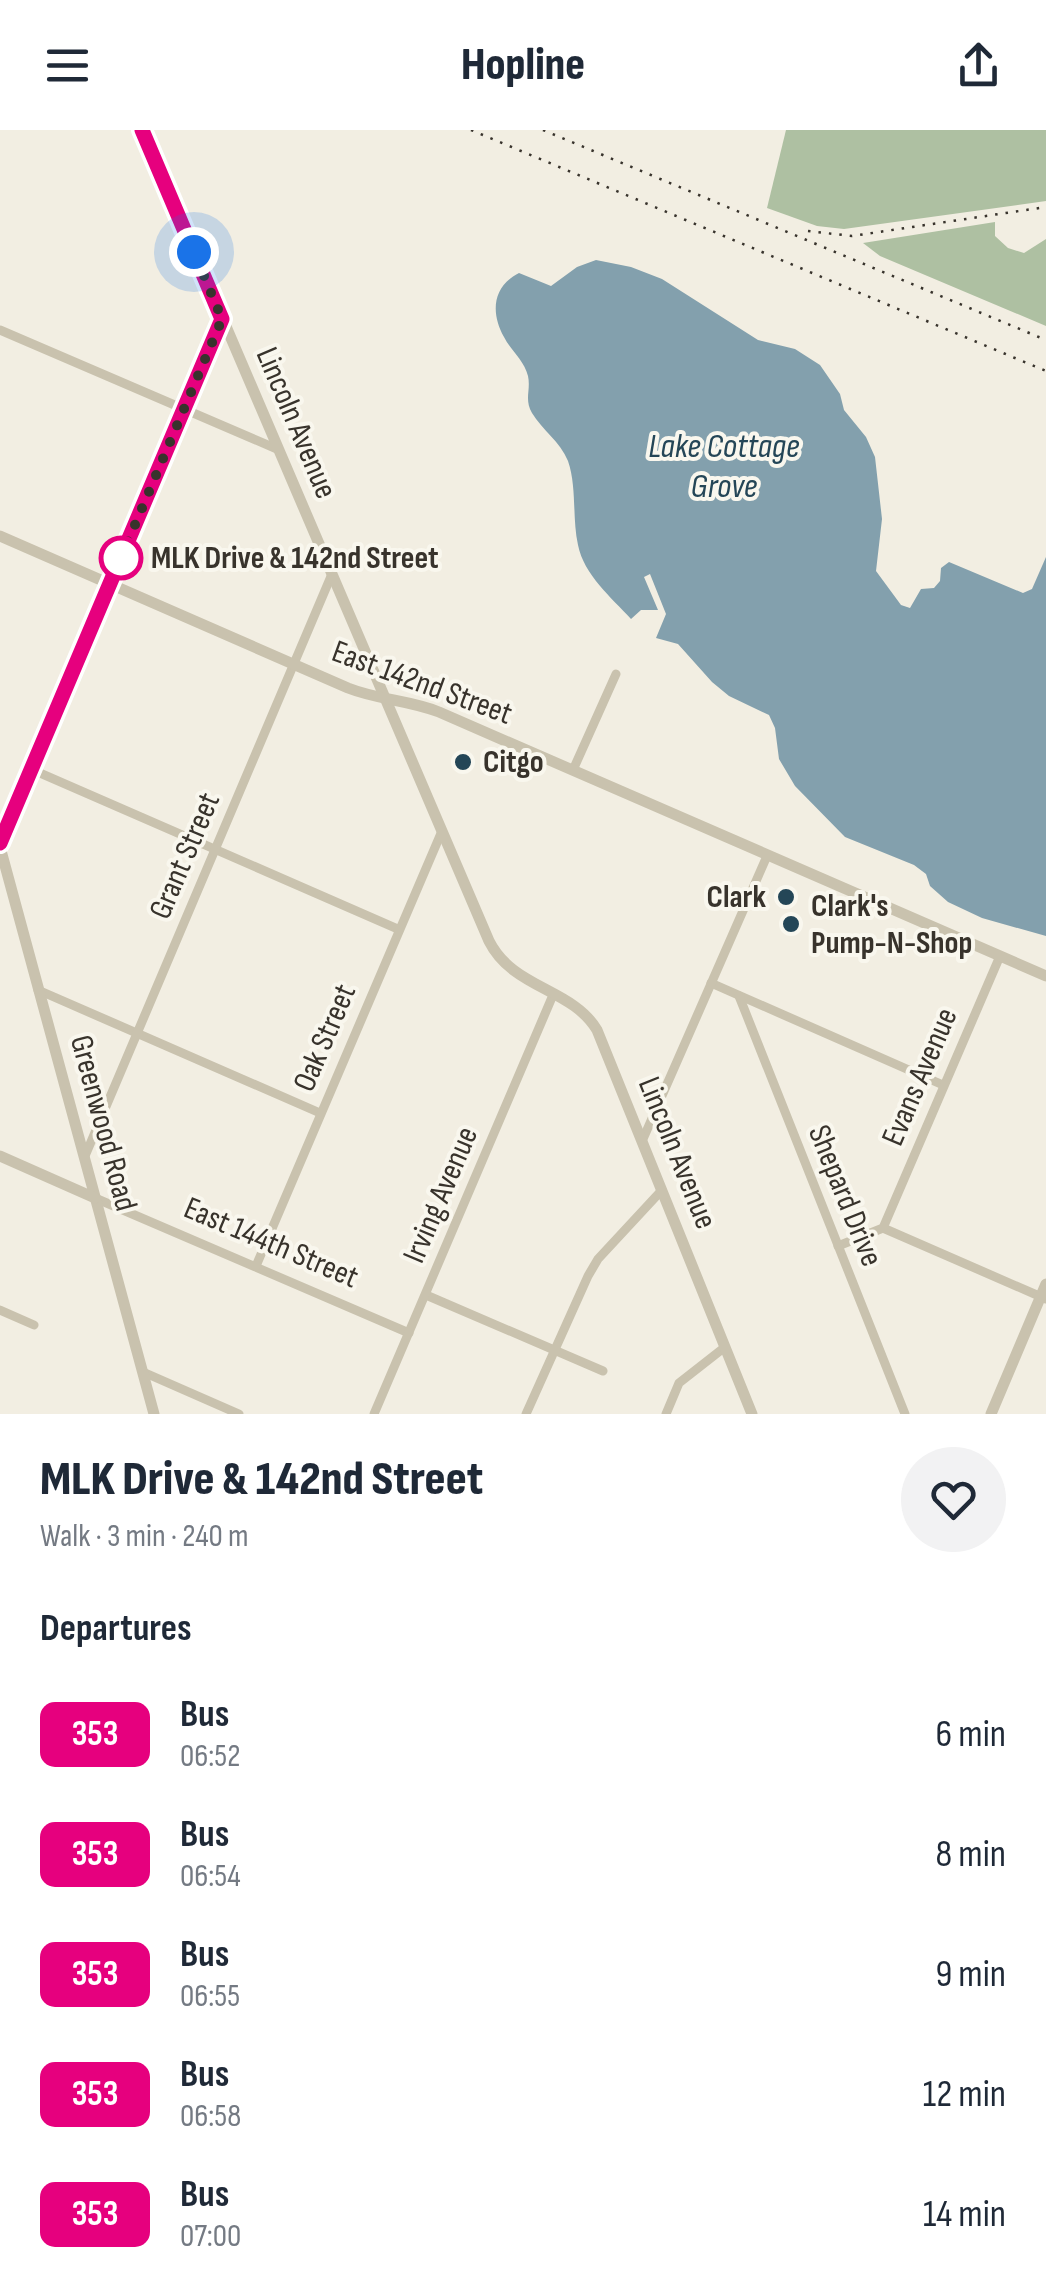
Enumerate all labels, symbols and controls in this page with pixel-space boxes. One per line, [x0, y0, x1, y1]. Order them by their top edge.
icon: menu [40, 38, 95, 93]
text: Hopline [461, 38, 585, 93]
icon: share [951, 38, 1006, 93]
your location [169, 227, 219, 277]
street label: Lincoln Avenue [247, 342, 345, 504]
water label: Lake Cottage Grove [648, 425, 800, 508]
marker: MLK Drive & 142nd Street [100, 537, 142, 579]
place label: MLK Drive & 142nd Street [151, 539, 439, 578]
street label: East 142nd Street [327, 632, 517, 734]
place label: Citgo [483, 743, 544, 782]
marker: Citgo [452, 751, 474, 773]
street label: Grant Street [141, 787, 229, 925]
place label: Clark [707, 878, 766, 917]
marker: Clark [775, 886, 797, 908]
place label: Clark's Pump-N-Shop [811, 887, 972, 963]
marker: Clark's Pump-N-Shop [780, 913, 802, 935]
street label: Oak Street [285, 979, 365, 1097]
street label: Evans Avenue [874, 1002, 966, 1152]
street label: Greenwood Road [61, 1031, 145, 1215]
street label: Lincoln Avenue [629, 1071, 725, 1235]
street label: Shepard Drive [799, 1120, 891, 1272]
street label: Irving Avenue [395, 1121, 487, 1269]
street label: East 144th Street [178, 1189, 364, 1297]
button: heart [901, 1447, 1006, 1552]
text: MLK Drive & 142nd Street [40, 1451, 483, 1508]
text: Walk · 3 min · 240 m [40, 1517, 249, 1556]
text: Departures [40, 1606, 192, 1651]
text: Bus [180, 1692, 229, 1737]
text: 6 min [936, 1712, 1006, 1757]
text: 353 [72, 1713, 118, 1756]
text: 06:52 [180, 1737, 240, 1776]
text: Bus [180, 1812, 229, 1857]
text: 8 min [936, 1832, 1006, 1877]
text: 353 [72, 1833, 118, 1876]
text: 06:54 [180, 1857, 241, 1896]
text: Bus [180, 1932, 229, 1977]
text: 9 min [935, 1952, 1006, 1997]
text: 353 [72, 1953, 118, 1996]
text: 06:55 [180, 1977, 240, 2016]
text: Bus [180, 2052, 229, 2097]
text: 12 min [923, 2072, 1006, 2117]
text: 353 [72, 2073, 118, 2116]
text: 06:58 [180, 2097, 241, 2136]
text: Bus [180, 2172, 229, 2217]
text: 14 min [923, 2192, 1006, 2237]
text: 353 [72, 2193, 118, 2236]
text: 07:00 [180, 2217, 241, 2256]

